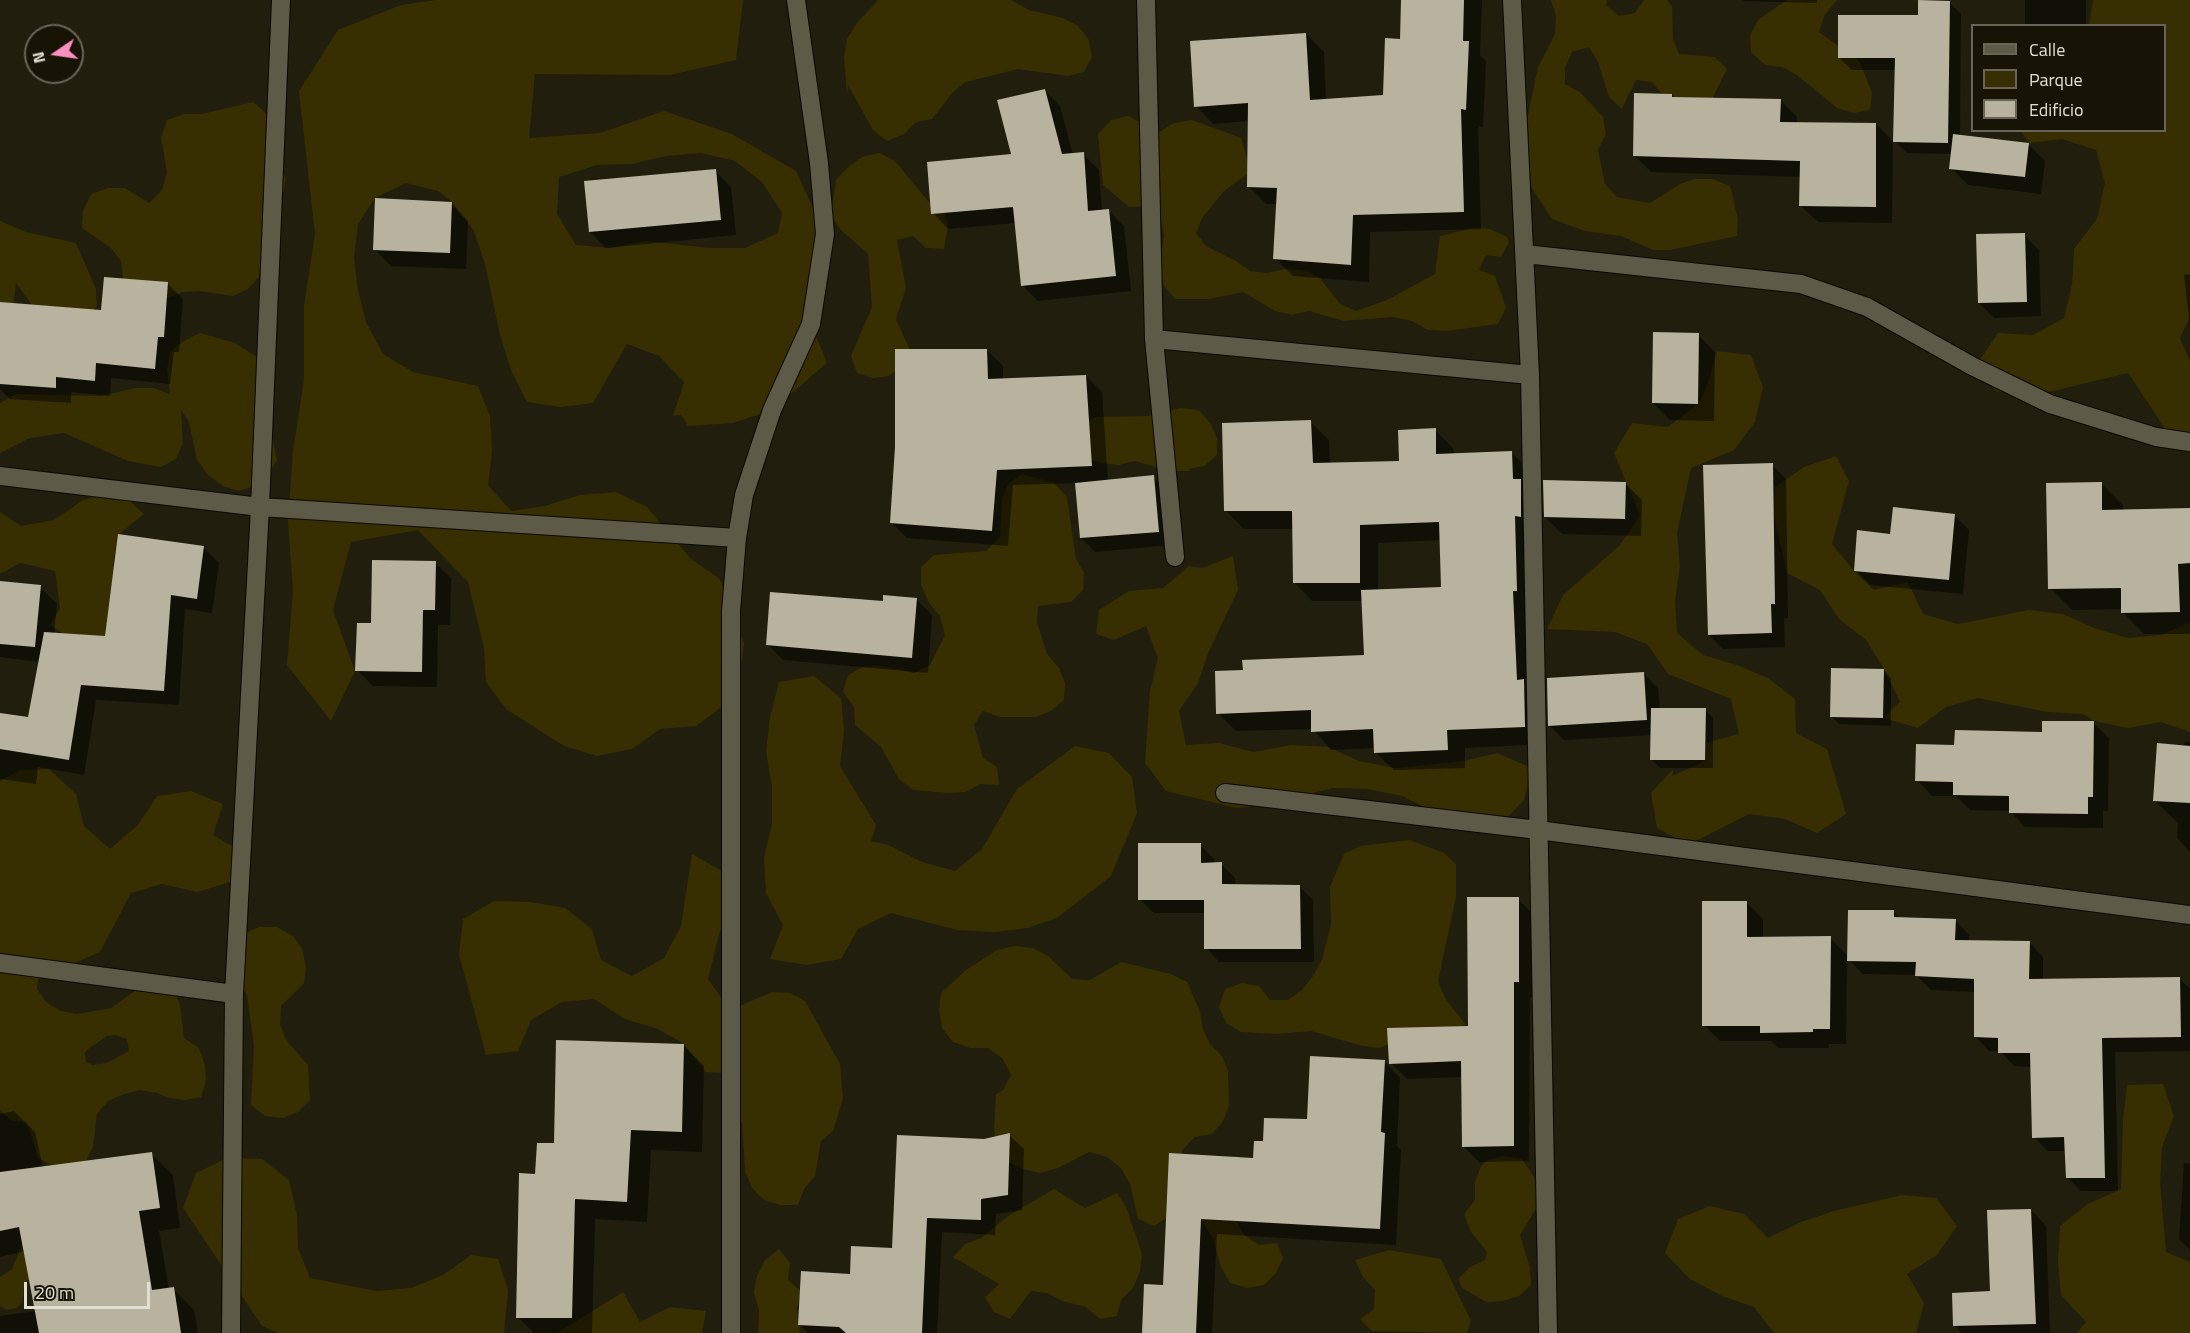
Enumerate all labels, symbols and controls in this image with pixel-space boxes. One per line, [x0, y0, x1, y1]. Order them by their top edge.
north arrow [24, 24, 84, 84]
legend [1971, 24, 2166, 132]
text: Calle [2029, 36, 2065, 63]
text: N [25, 49, 51, 66]
text: Parque [2029, 66, 2083, 93]
text: Edificio [2029, 96, 2083, 123]
scale bar [27, 1270, 153, 1308]
text: 20 m [35, 1279, 74, 1306]

